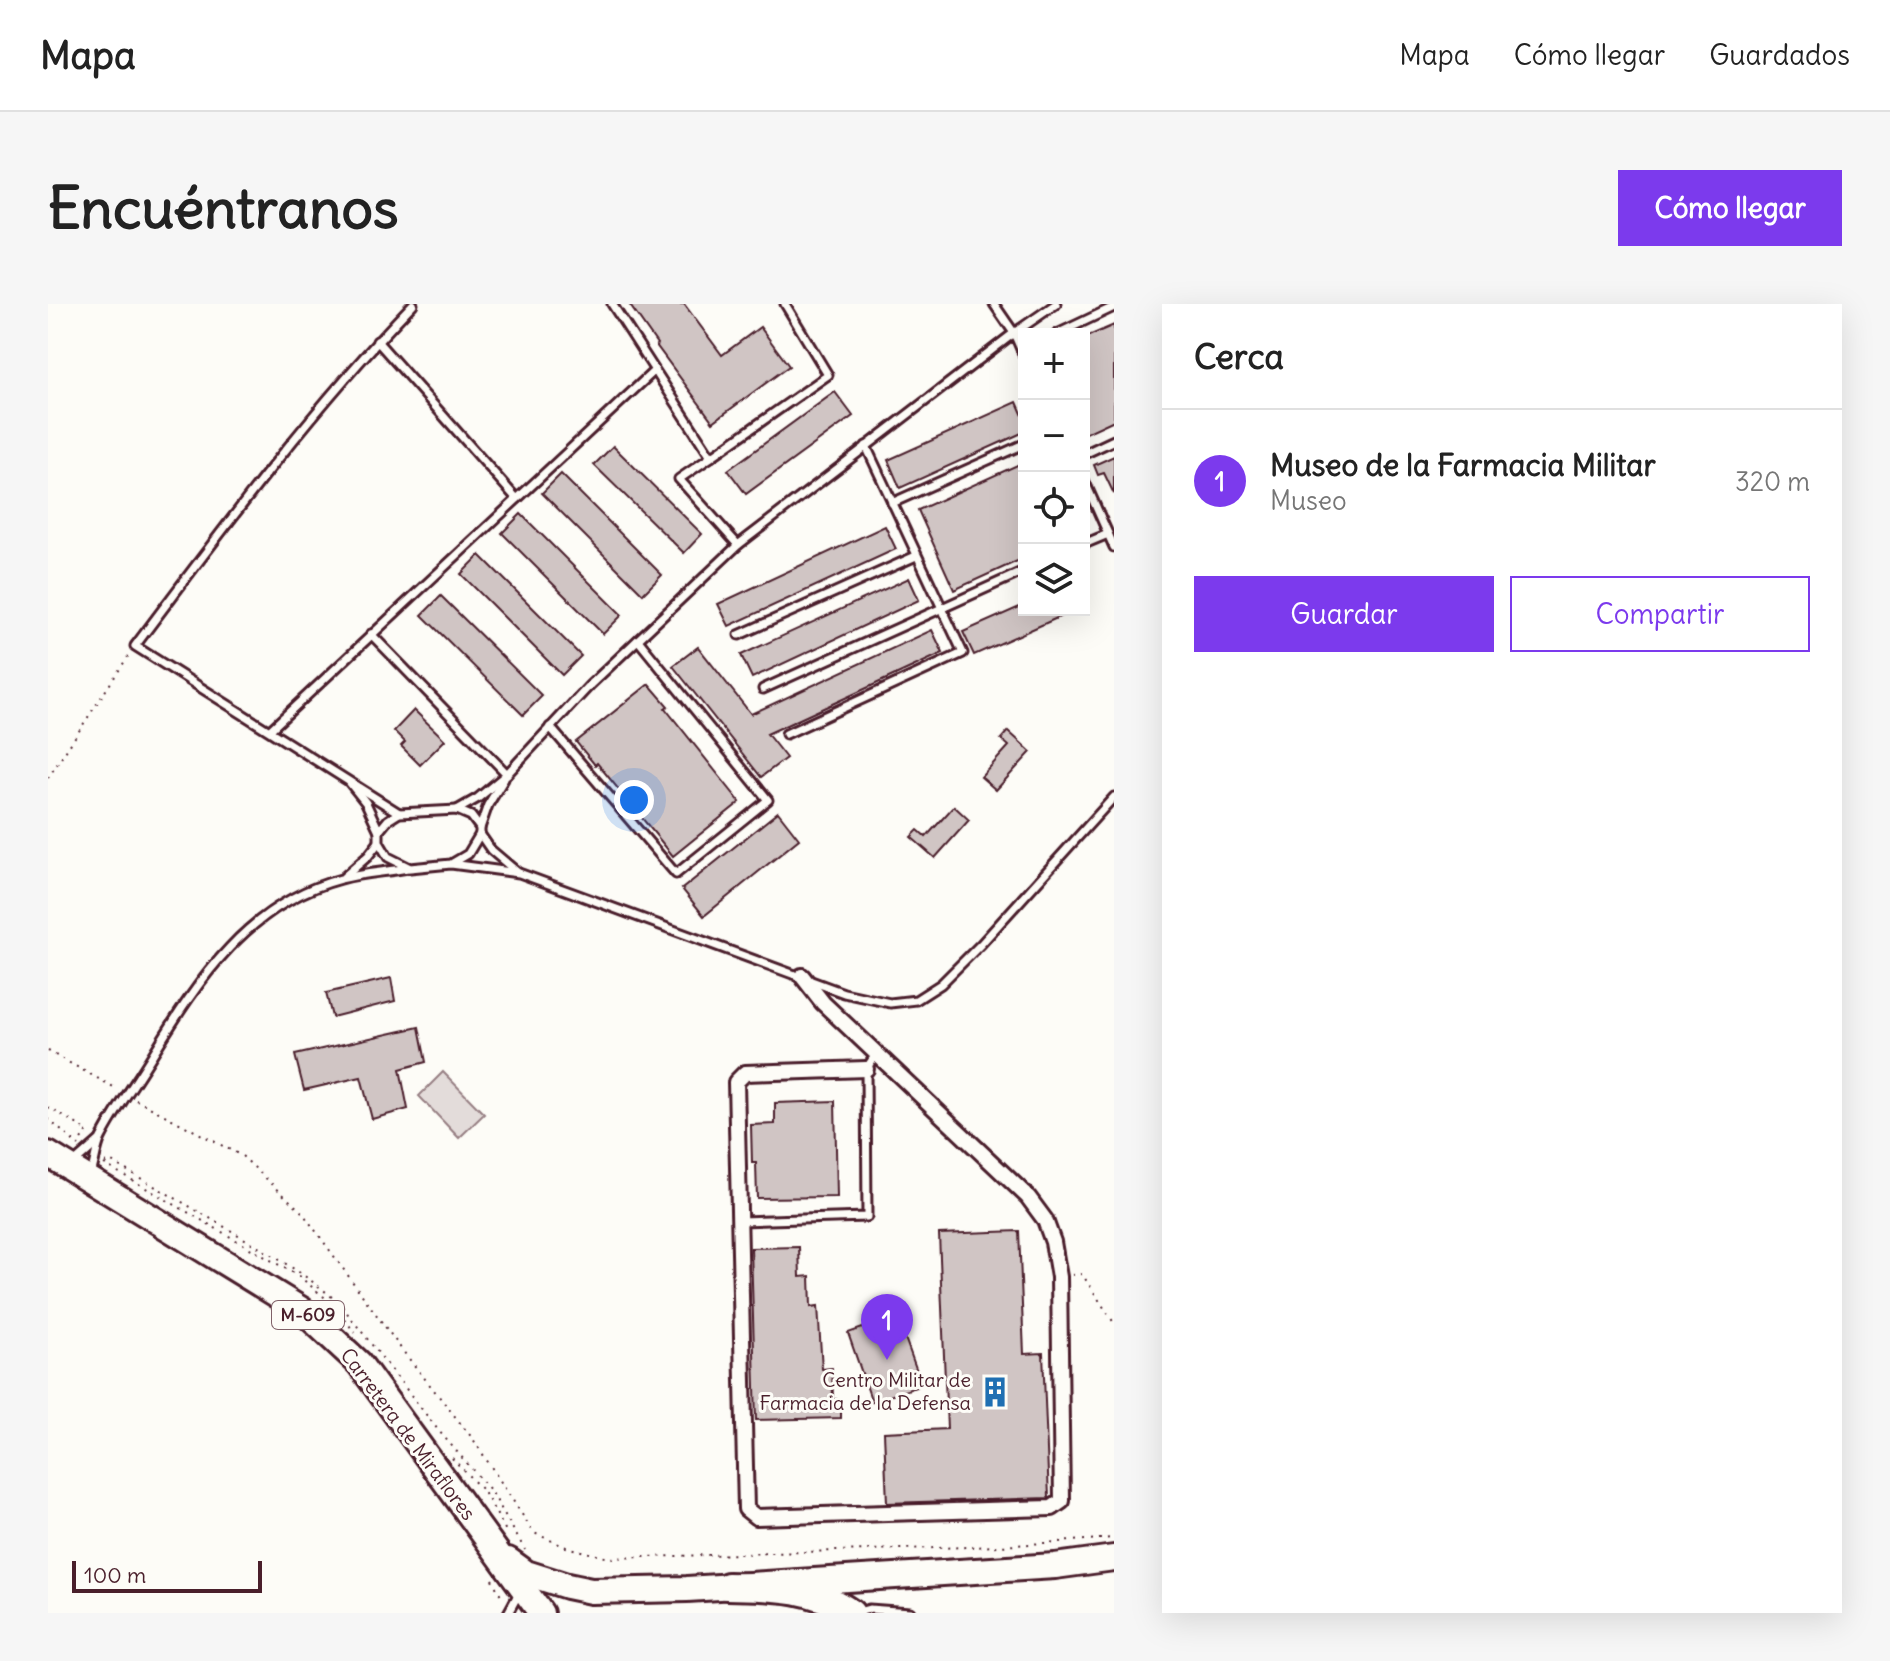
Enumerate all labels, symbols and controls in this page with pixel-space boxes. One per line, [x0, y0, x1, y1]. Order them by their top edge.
text: Mapa [40, 32, 136, 79]
text: Mapa [1399, 37, 1470, 73]
text: Cómo llegar [1514, 37, 1665, 73]
text: Guardados [1709, 37, 1850, 73]
button: Cómo llegar [1618, 170, 1842, 246]
text: Encuéntranos [48, 173, 399, 243]
map controls [1018, 328, 1090, 616]
button: + [1018, 328, 1090, 400]
text: Cerca [1194, 335, 1284, 378]
button: − [1018, 400, 1090, 472]
text: Museo de la Farmacia Militar [1270, 446, 1656, 484]
text: 1 [1215, 465, 1225, 498]
text: 320 m [1735, 465, 1810, 498]
button: locate [1018, 472, 1090, 544]
text: Museo [1270, 484, 1347, 517]
button: layers [1018, 544, 1090, 616]
button: Guardar [1194, 576, 1494, 652]
button: Compartir [1510, 576, 1810, 652]
your location [614, 780, 654, 820]
pin: 1 [861, 1294, 913, 1360]
road number: M-609 [272, 1301, 344, 1329]
street label: Carretera de Miraflores [335, 1343, 481, 1525]
place label: Centro Militar de Farmacia de la Defensa [760, 1367, 971, 1415]
building icon: Centro Militar de Farmacia de la Defensa [978, 1375, 1012, 1409]
scale bar [72, 1557, 262, 1593]
text: 100 m [84, 1561, 146, 1589]

